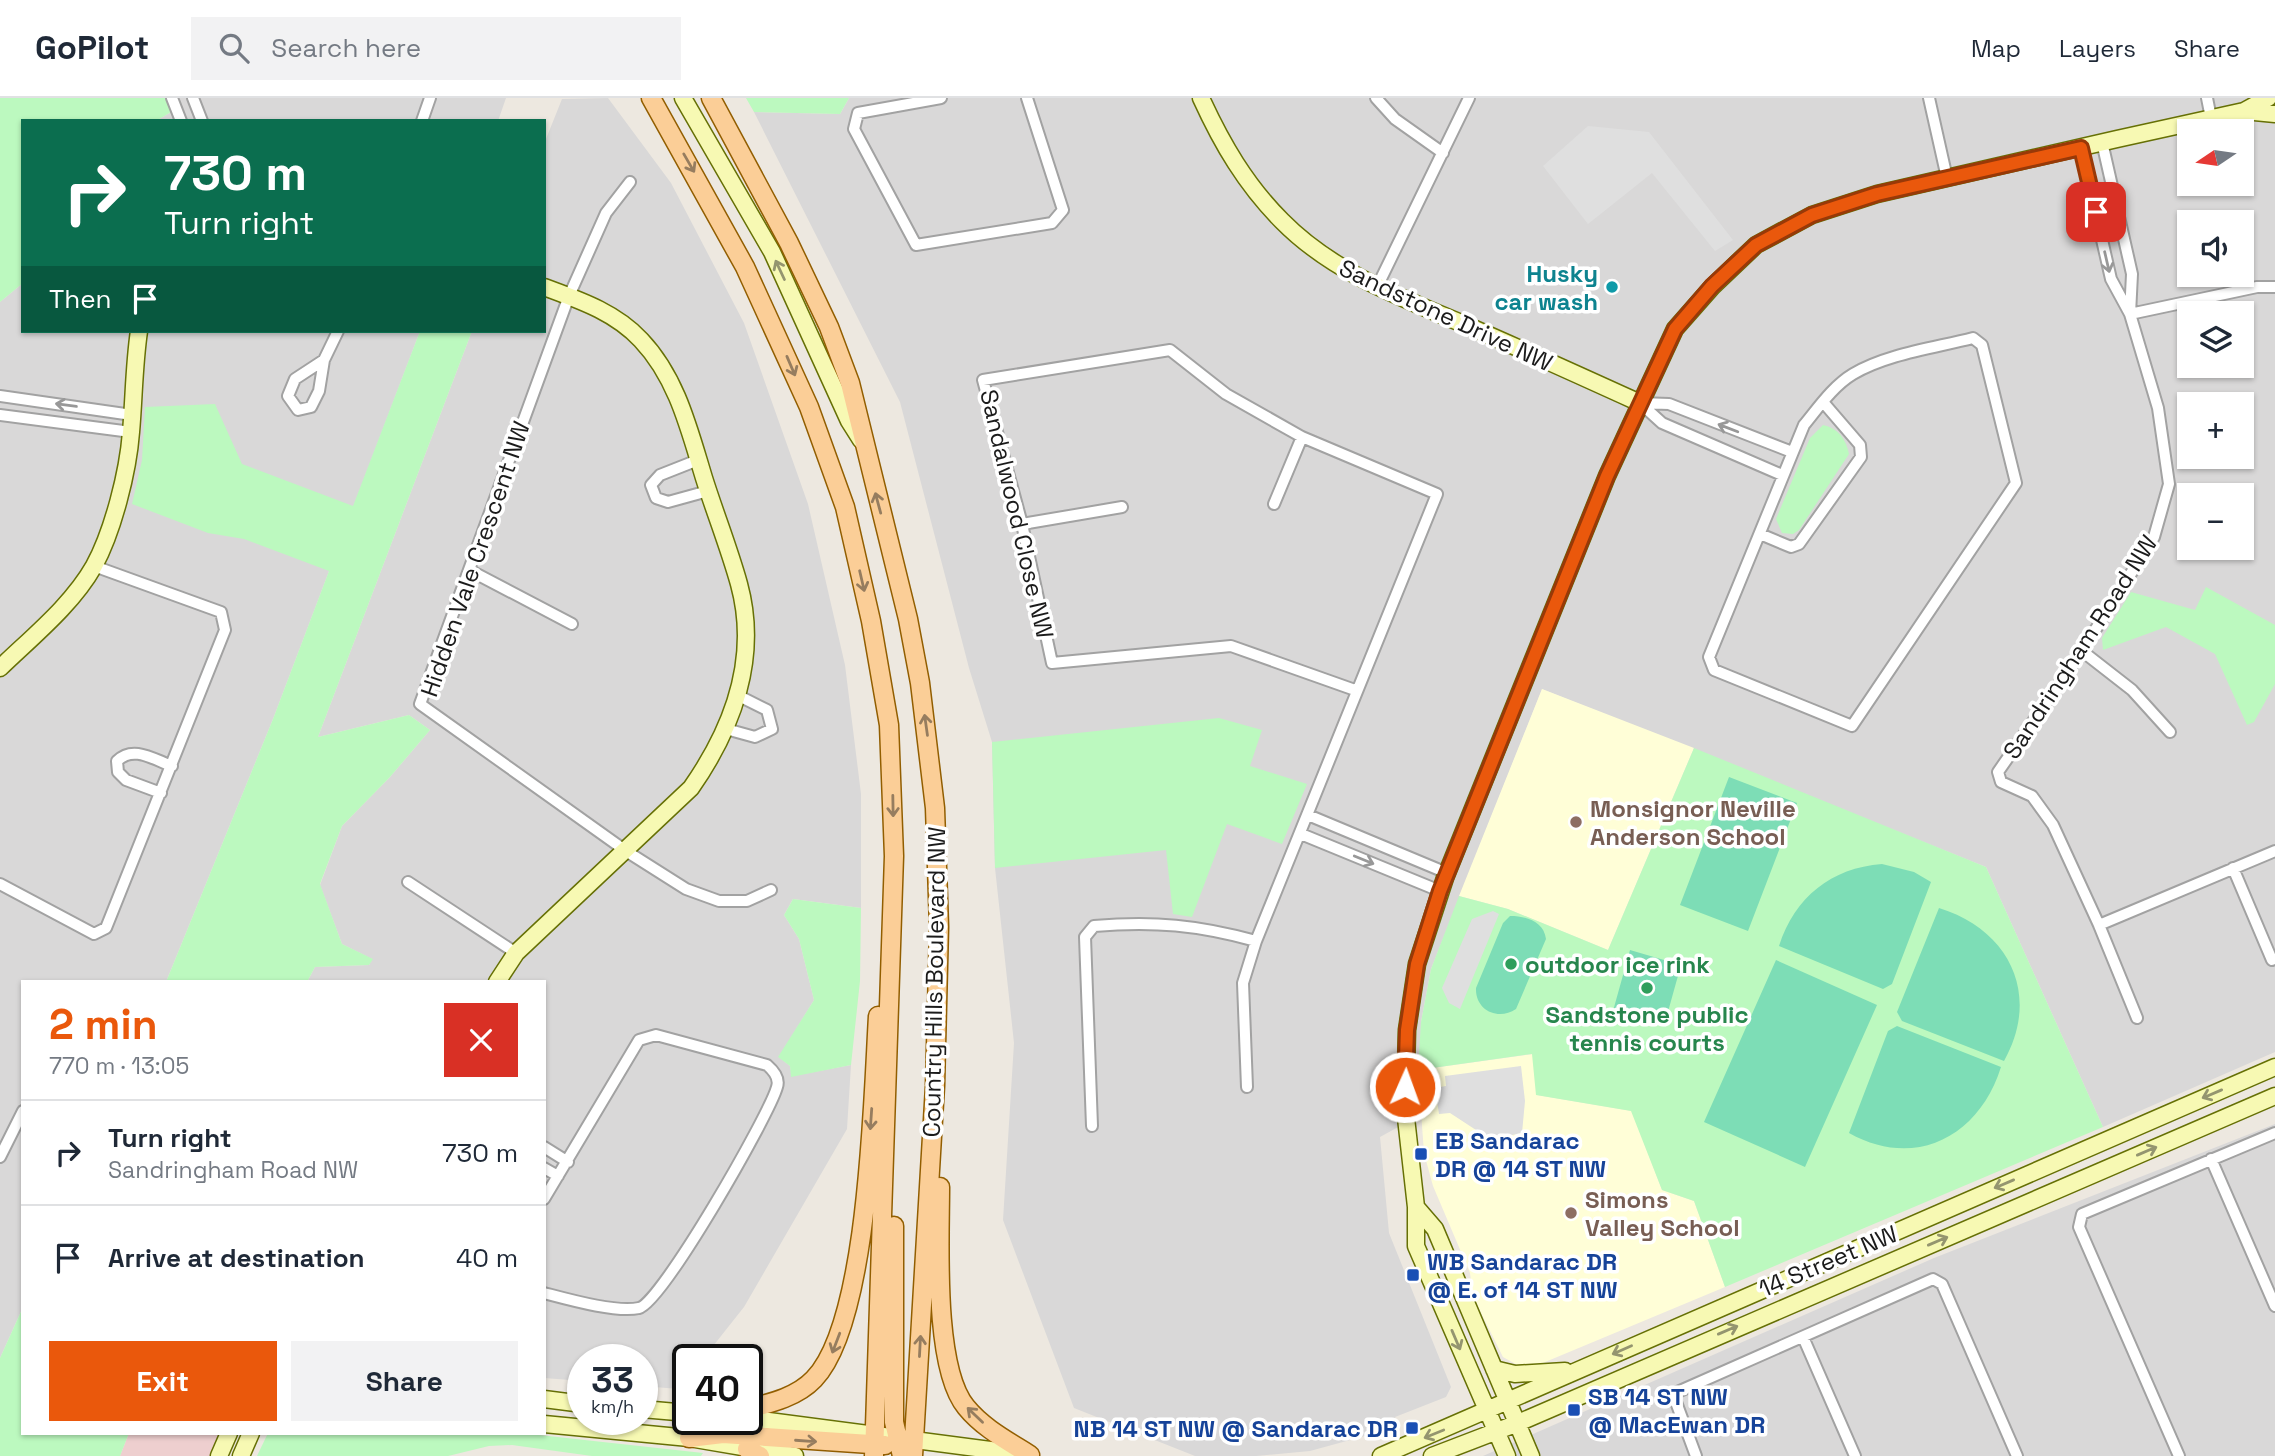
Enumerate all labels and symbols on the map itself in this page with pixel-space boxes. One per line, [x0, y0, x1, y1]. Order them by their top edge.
north arrow [2177, 119, 2254, 196]
one-way arrow [682, 152, 696, 172]
pin [2066, 182, 2126, 242]
one-way arrow [2101, 250, 2114, 273]
street label: Sandstone Drive NW [1334, 252, 1558, 378]
place label: Husky car wash [1495, 258, 1598, 317]
one-way arrow [773, 259, 786, 280]
marker: Husky car wash [1604, 279, 1620, 295]
one-way arrow [785, 355, 798, 376]
street label: Sandalwood Close NW [973, 386, 1061, 642]
one-way arrow [55, 399, 78, 412]
street label: Hidden Vale Crescent NW [413, 417, 537, 701]
one-way arrow [1718, 420, 1740, 433]
one-way arrow [871, 492, 884, 514]
street label: Sandringham Road NW [1996, 529, 2164, 765]
one-way arrow [856, 569, 869, 592]
one-way arrow [919, 714, 932, 737]
place label: Monsignor Neville Anderson School [1590, 793, 1796, 852]
one-way arrow [886, 795, 900, 818]
marker: Monsignor Neville Anderson School [1568, 814, 1584, 830]
street label: Country Hills Boulevard NW [916, 826, 952, 1138]
one-way arrow [1353, 854, 1374, 867]
place label: outdoor ice rink [1525, 949, 1710, 980]
marker: outdoor ice rink [1503, 956, 1519, 972]
marker: Sandstone public tennis courts [1639, 980, 1655, 996]
place label: Sandstone public tennis courts [1545, 999, 1749, 1058]
position arrow [1368, 1050, 1442, 1124]
one-way arrow [2202, 1088, 2224, 1101]
one-way arrow [865, 1107, 878, 1130]
place label: EB Sandarac DR @ 14 ST NW [1435, 1125, 1606, 1184]
one-way arrow [2135, 1144, 2157, 1157]
marker: EB Sandarac DR @ 14 ST NW [1413, 1146, 1429, 1162]
one-way arrow [1993, 1179, 2015, 1192]
place label: Simons Valley School [1585, 1184, 1740, 1243]
marker: Simons Valley School [1563, 1205, 1579, 1221]
street label: 14 Street NW [1754, 1218, 1902, 1304]
one-way arrow [1926, 1234, 1948, 1247]
place label: WB Sandarac DR @ E. of 14 ST NW [1427, 1246, 1617, 1305]
marker: WB Sandarac DR @ E. of 14 ST NW [1405, 1267, 1421, 1283]
one-way arrow [1717, 1323, 1739, 1336]
one-way arrow [1450, 1329, 1463, 1350]
one-way arrow [828, 1331, 841, 1353]
one-way arrow [914, 1335, 927, 1358]
speed limit sign: 40 [672, 1344, 763, 1435]
one-way arrow [1612, 1344, 1633, 1357]
place label: SB 14 ST NW @ MacEwan DR [1588, 1381, 1765, 1440]
marker: SB 14 ST NW @ MacEwan DR [1566, 1402, 1582, 1418]
one-way arrow [967, 1407, 984, 1424]
place label: NB 14 ST NW @ Sandarac DR [1074, 1413, 1398, 1444]
marker: NB 14 ST NW @ Sandarac DR [1404, 1420, 1420, 1436]
one-way arrow [1424, 1428, 1446, 1441]
one-way arrow [794, 1435, 817, 1448]

